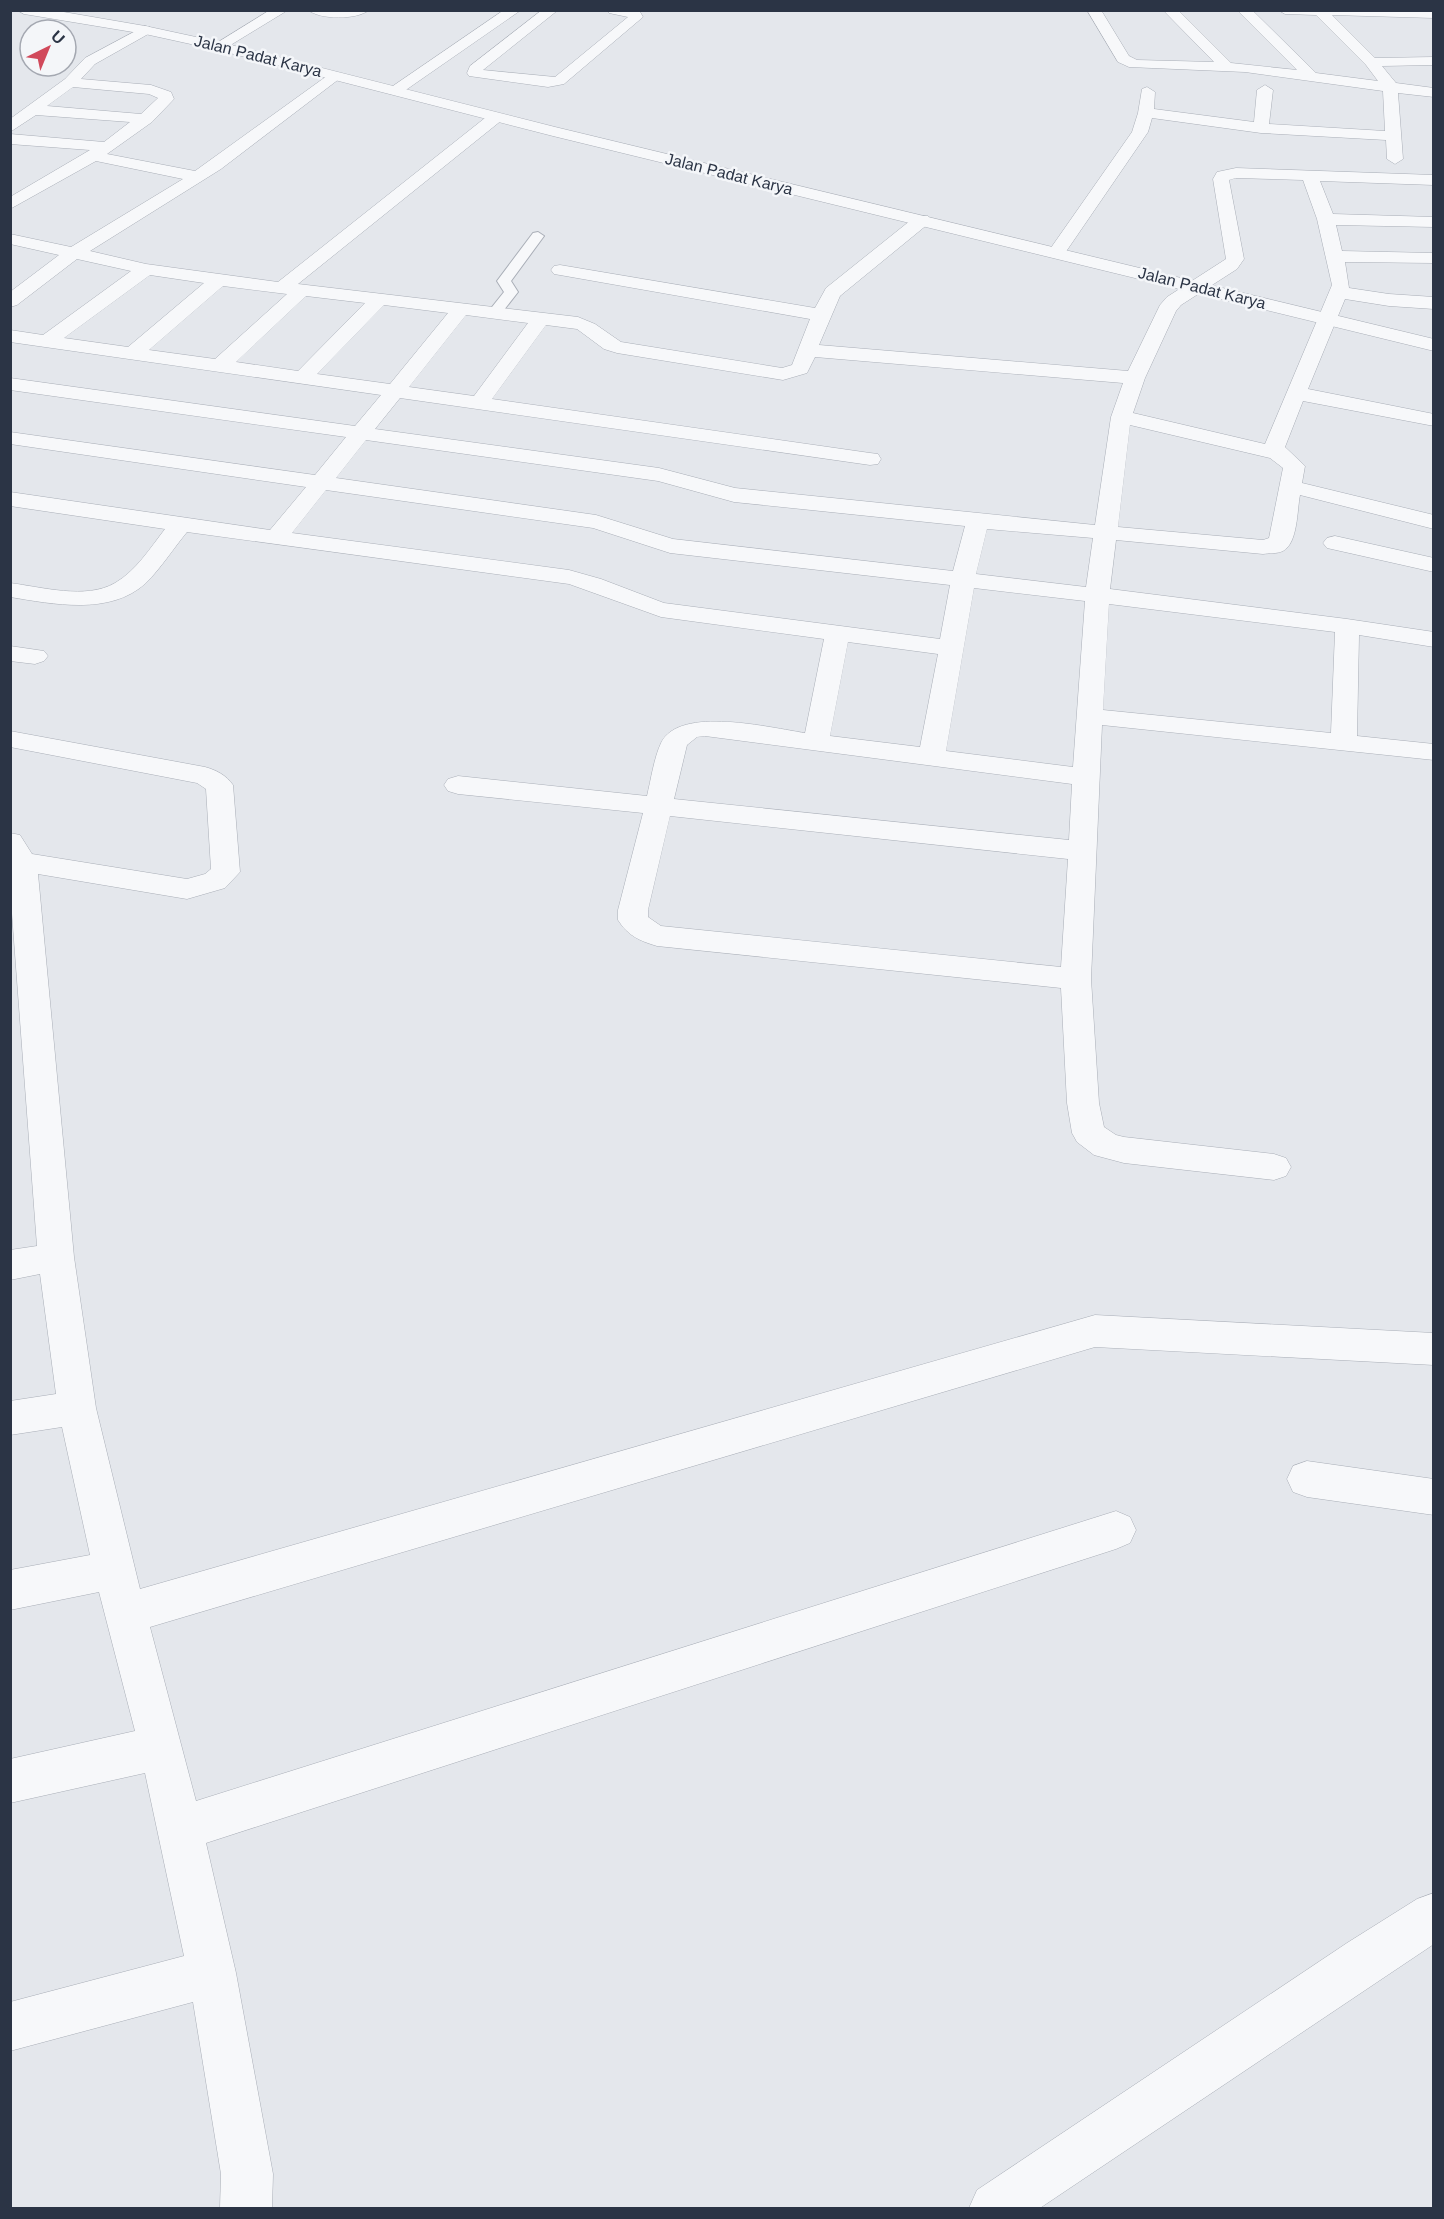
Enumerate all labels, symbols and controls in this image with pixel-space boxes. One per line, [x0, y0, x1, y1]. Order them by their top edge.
north arrow [18, 18, 78, 78]
text: U [48, 27, 68, 48]
street label: Jalan Padat Karya [193, 32, 324, 80]
street label: Jalan Padat Karya [664, 150, 795, 198]
street label: Jalan Padat Karya [1137, 264, 1268, 312]

